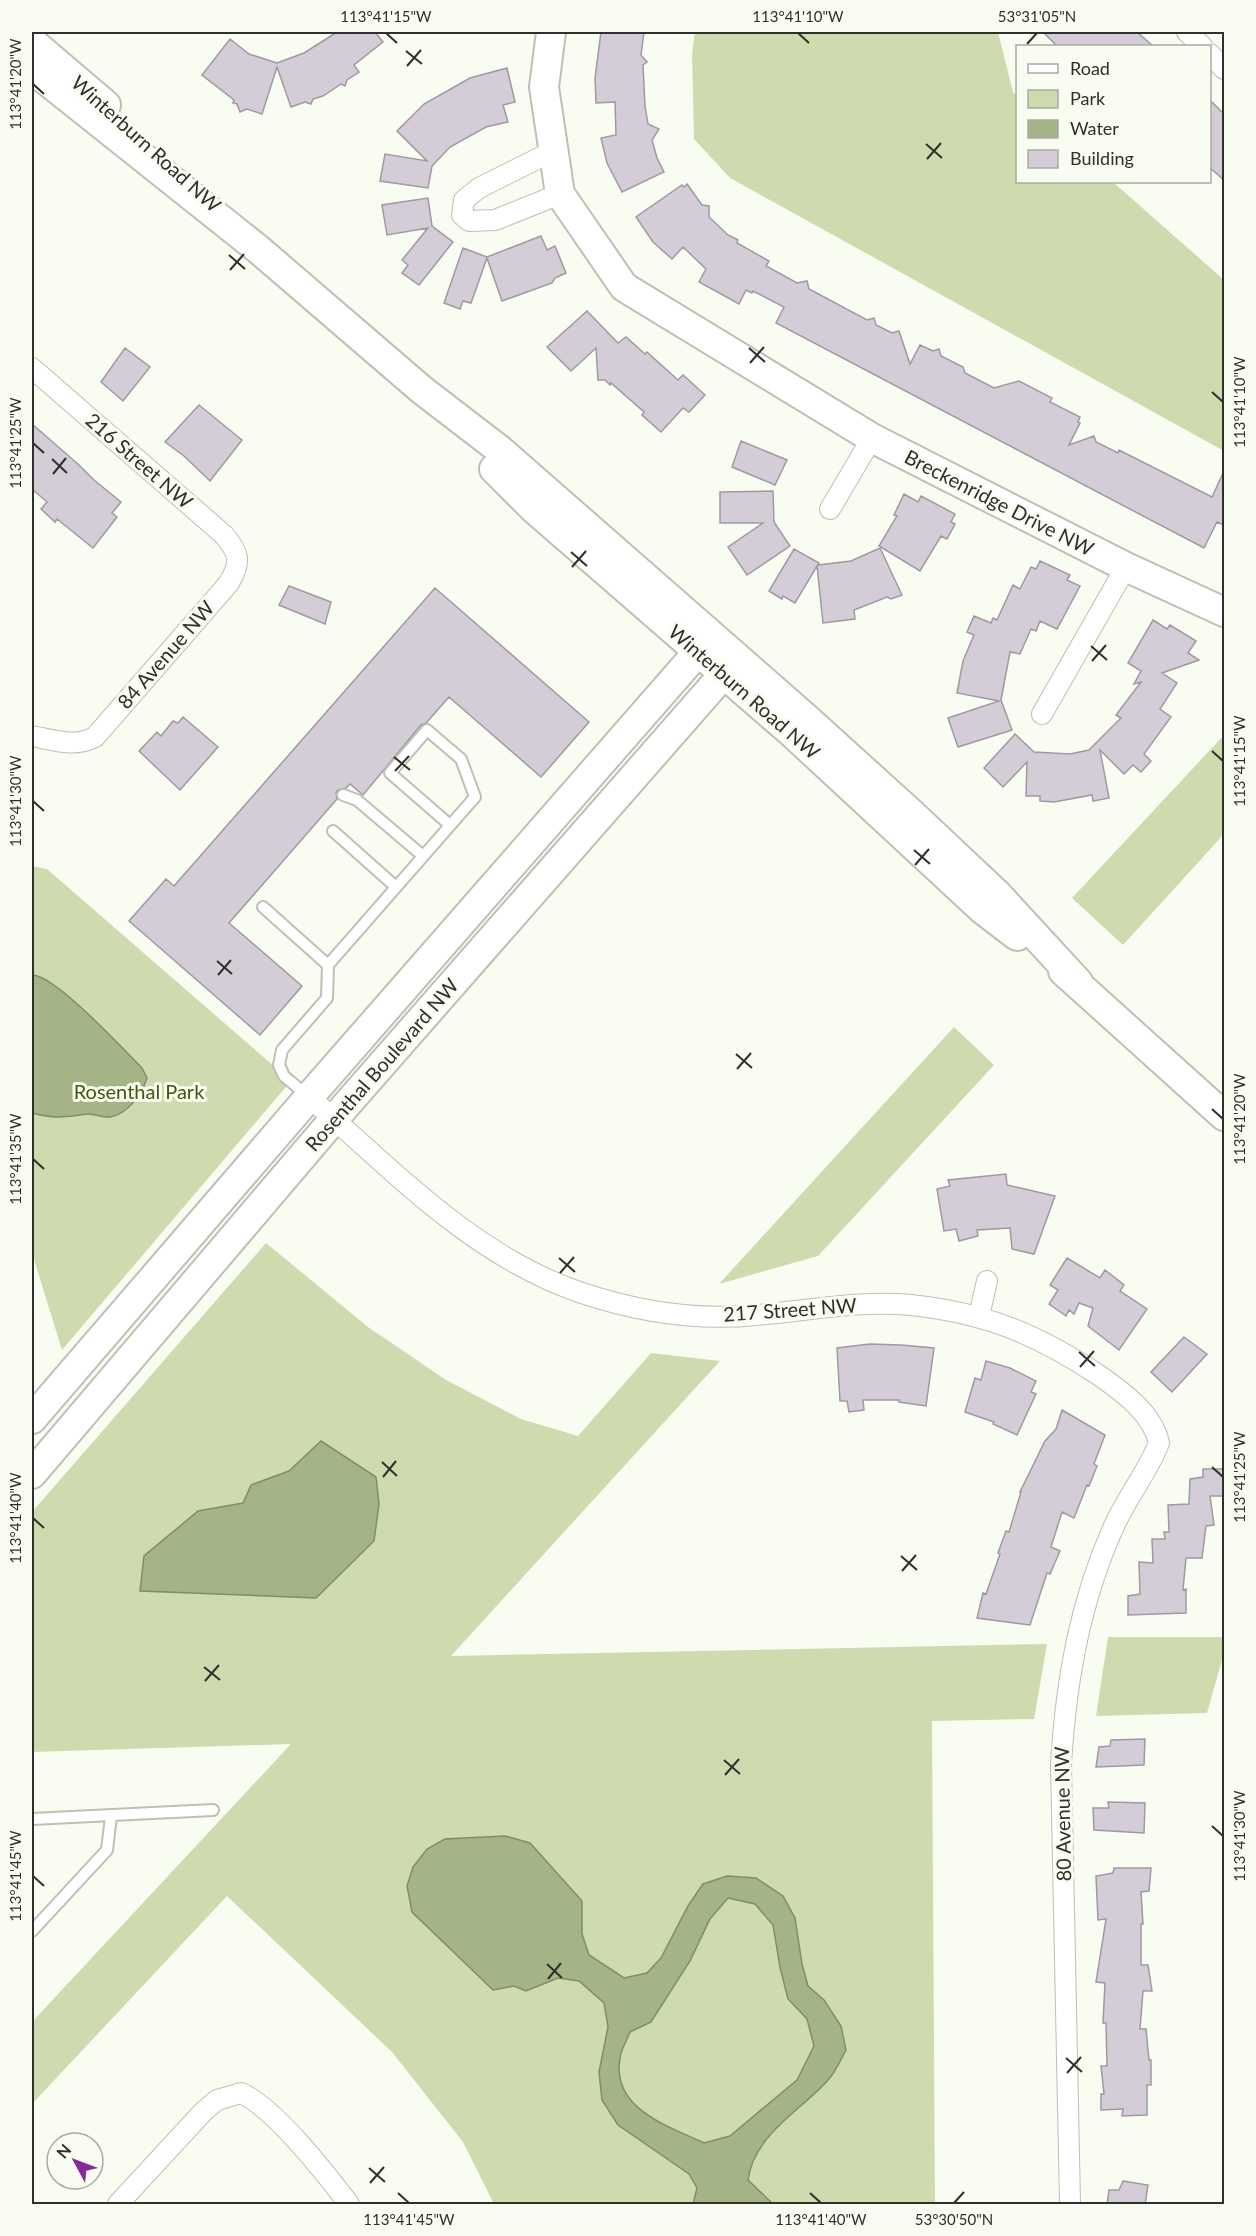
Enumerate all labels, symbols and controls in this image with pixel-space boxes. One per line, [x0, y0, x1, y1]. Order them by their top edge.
text: 113°41'15"W [340, 7, 432, 25]
text: 113°41'10"W [752, 7, 844, 25]
text: 53°31'05"N [998, 7, 1076, 25]
text: 113°41'20"W [6, 38, 24, 130]
legend [1016, 45, 1211, 183]
text: Road [1070, 57, 1110, 79]
street label: Winterburn Road NW [67, 70, 227, 217]
text: Park [1070, 87, 1106, 109]
text: Water [1070, 117, 1119, 139]
text: Building [1070, 147, 1134, 169]
text: 113°41'10"W [1230, 356, 1248, 448]
text: 113°41'25"W [6, 397, 24, 489]
street label: 216 Street NW [81, 407, 198, 513]
street label: Breckenridge Drive NW [901, 444, 1098, 560]
street label: 84 Avenue NW [112, 595, 219, 713]
street label: Winterburn Road NW [664, 619, 825, 764]
text: 113°41'15"W [1230, 715, 1248, 807]
text: 113°41'30"W [6, 755, 24, 847]
street label: Rosenthal Boulevard NW [300, 973, 463, 1156]
text: 113°41'20"W [1230, 1073, 1248, 1165]
park label: Rosenthal Park [74, 1079, 205, 1103]
text: 113°41'35"W [6, 1113, 24, 1205]
street label: 217 Street NW [722, 1292, 858, 1326]
text: 113°41'25"W [1230, 1431, 1248, 1523]
text: 113°41'40"W [6, 1472, 24, 1564]
street label: 80 Avenue NW [1049, 1746, 1075, 1882]
text: 113°41'30"W [1230, 1790, 1248, 1882]
text: 113°41'45"W [6, 1830, 24, 1922]
north arrow [45, 2131, 105, 2191]
text: N [52, 2140, 75, 2162]
text: 113°41'45"W [363, 2210, 455, 2228]
text: 113°41'40"W [775, 2210, 867, 2228]
text: 53°30'50"N [915, 2210, 993, 2228]

